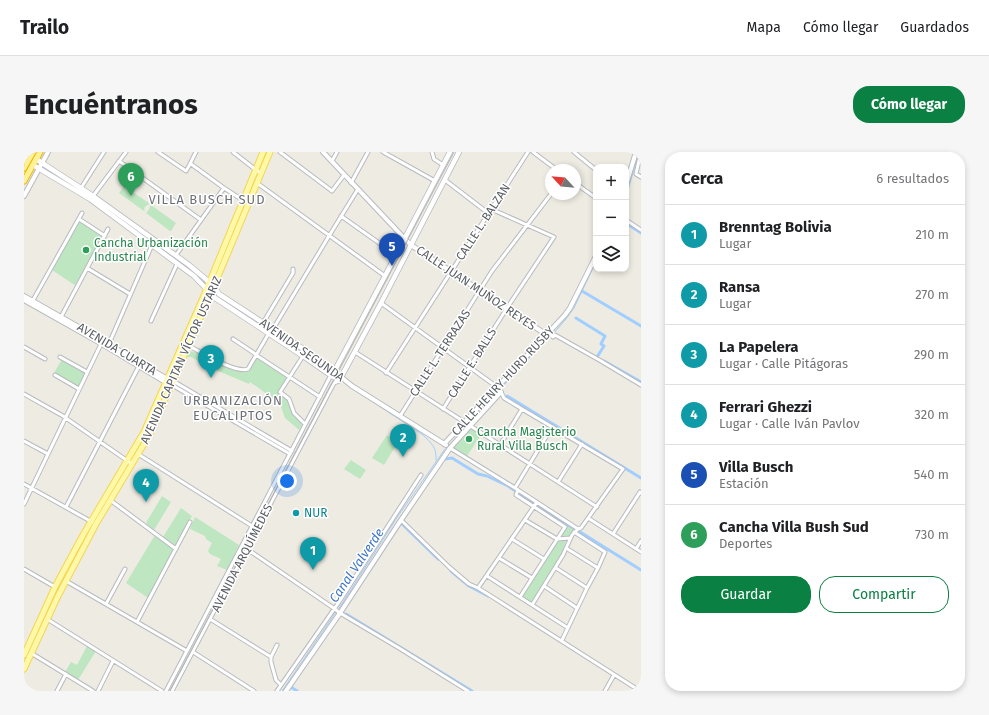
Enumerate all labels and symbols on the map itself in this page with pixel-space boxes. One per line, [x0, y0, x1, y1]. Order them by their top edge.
pin: 6 [118, 163, 144, 196]
north arrow [545, 164, 581, 200]
street label: CALLE L. BALZAN [453, 181, 513, 263]
district label: VILLA BUSCH SUD [148, 192, 266, 207]
pin: 5 [379, 233, 405, 266]
place label: Cancha Urbanización Industrial [94, 236, 208, 264]
street label: CALLE JUAN MUÑOZ REYES [414, 242, 539, 333]
marker: Cancha Urbanización Industrial [81, 245, 91, 255]
street label: AVENIDA CAPITAN VÍCTOR USTARIZ [137, 274, 224, 446]
street label: CALLE L. TERRAZAS [407, 306, 474, 399]
street label: AVENIDA SEGUNDA [257, 316, 347, 385]
street label: AVENIDA CUARTA [75, 320, 159, 378]
street label: CALLE HENRY HURD RUSBY [449, 323, 558, 438]
street label: CALLE E. BALLS [445, 325, 499, 401]
pin: 3 [198, 345, 224, 378]
district label: URBANIZACIÓN EUCALIPTOS [183, 393, 283, 423]
pin: 2 [390, 424, 416, 457]
place label: Cancha Magisterio Rural Villa Busch [477, 425, 576, 453]
marker: Cancha Magisterio Rural Villa Busch [464, 434, 474, 444]
pin: 4 [133, 469, 159, 502]
your location [277, 471, 297, 491]
street label: AVENIDA ARQUÍMEDES [208, 501, 276, 614]
place label: NUR [304, 506, 327, 520]
marker: NUR [291, 508, 301, 518]
water label: Canal Valverde [326, 525, 387, 605]
pin: 1 [300, 537, 326, 570]

